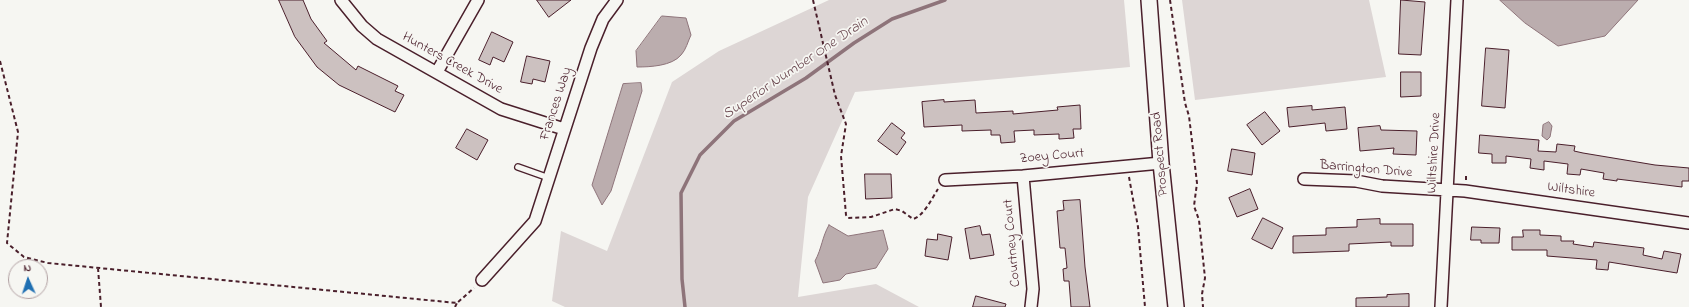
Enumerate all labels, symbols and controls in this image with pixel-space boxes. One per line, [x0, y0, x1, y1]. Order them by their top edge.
water label: Superior Number One Drain [720, 14, 872, 124]
street label: Hunters Creek Drive [399, 29, 505, 99]
street label: Frances Way [537, 65, 577, 143]
street label: Prospect Road [1149, 111, 1173, 197]
street label: Wiltshire Drive [1424, 112, 1446, 194]
street label: Zoey Court [1019, 146, 1085, 168]
street label: Barrington Drive [1319, 158, 1413, 182]
street label: Wiltshire [1546, 179, 1596, 203]
street label: Courtney Court [1001, 198, 1025, 288]
north arrow [8, 259, 48, 299]
text: N [23, 260, 32, 276]

